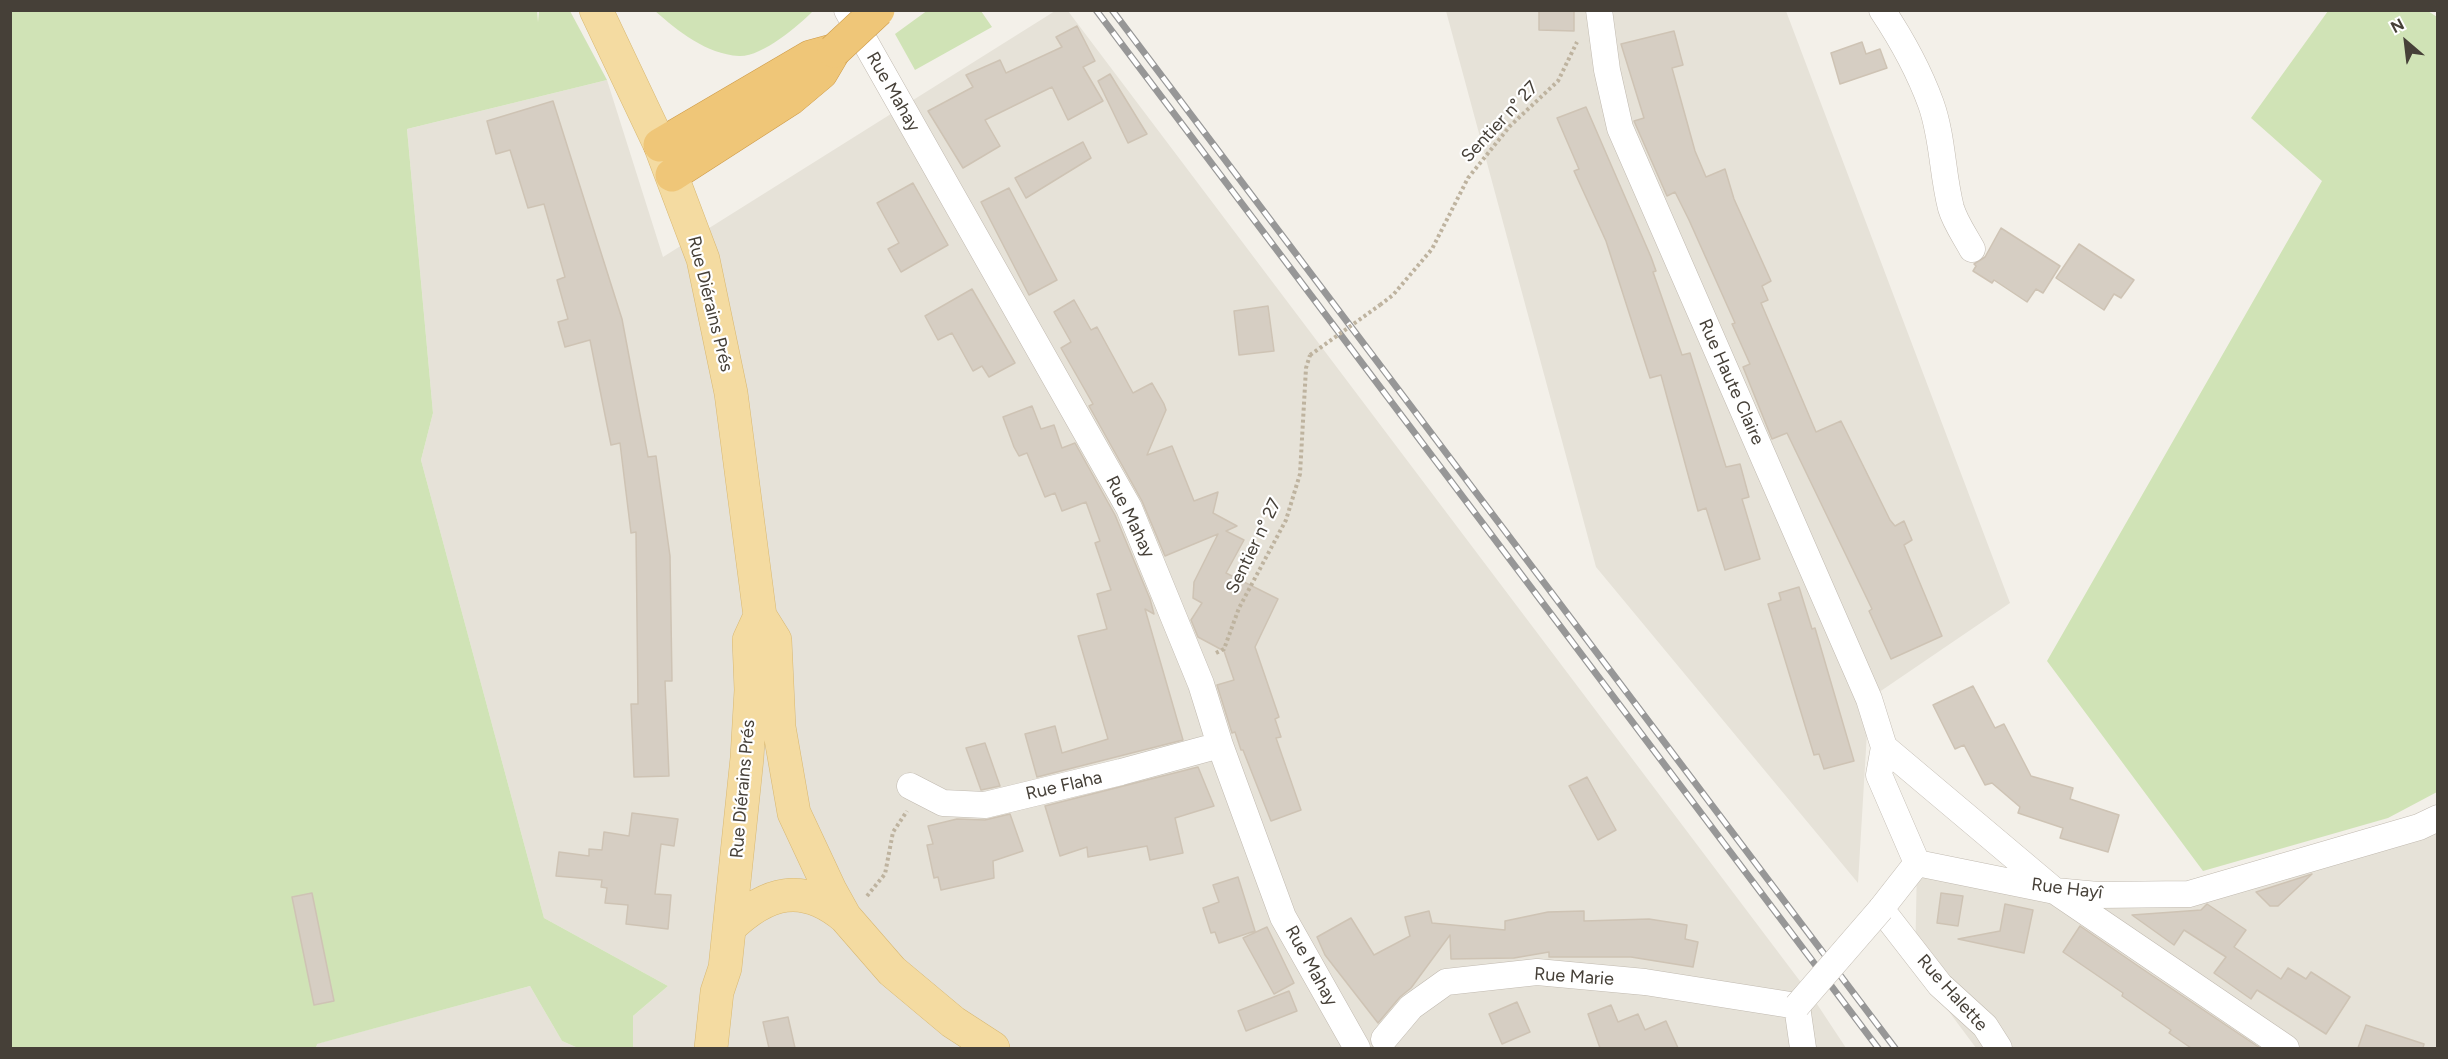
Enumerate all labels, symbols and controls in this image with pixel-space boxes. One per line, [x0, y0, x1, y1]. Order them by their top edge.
north arrow [2376, 12, 2436, 72]
text: N [2387, 14, 2407, 37]
street label: Rue Mahay [862, 48, 924, 136]
street label: Sentier n° 27 [1457, 77, 1543, 167]
street label: Rue Diérains Prés [683, 234, 737, 374]
street label: Rue Haute Claire [1694, 316, 1768, 448]
street label: Rue Mahay [1101, 472, 1159, 562]
street label: Sentier n° 27 [1222, 495, 1286, 597]
street label: Rue Diérains Prés [726, 719, 760, 859]
street label: Rue Flaha [1024, 767, 1104, 805]
street label: Rue Hayî [2030, 874, 2104, 904]
street label: Rue Mahay [1280, 922, 1342, 1010]
street label: Rue Halette [1912, 950, 1992, 1036]
street label: Rue Marie [1533, 963, 1615, 991]

